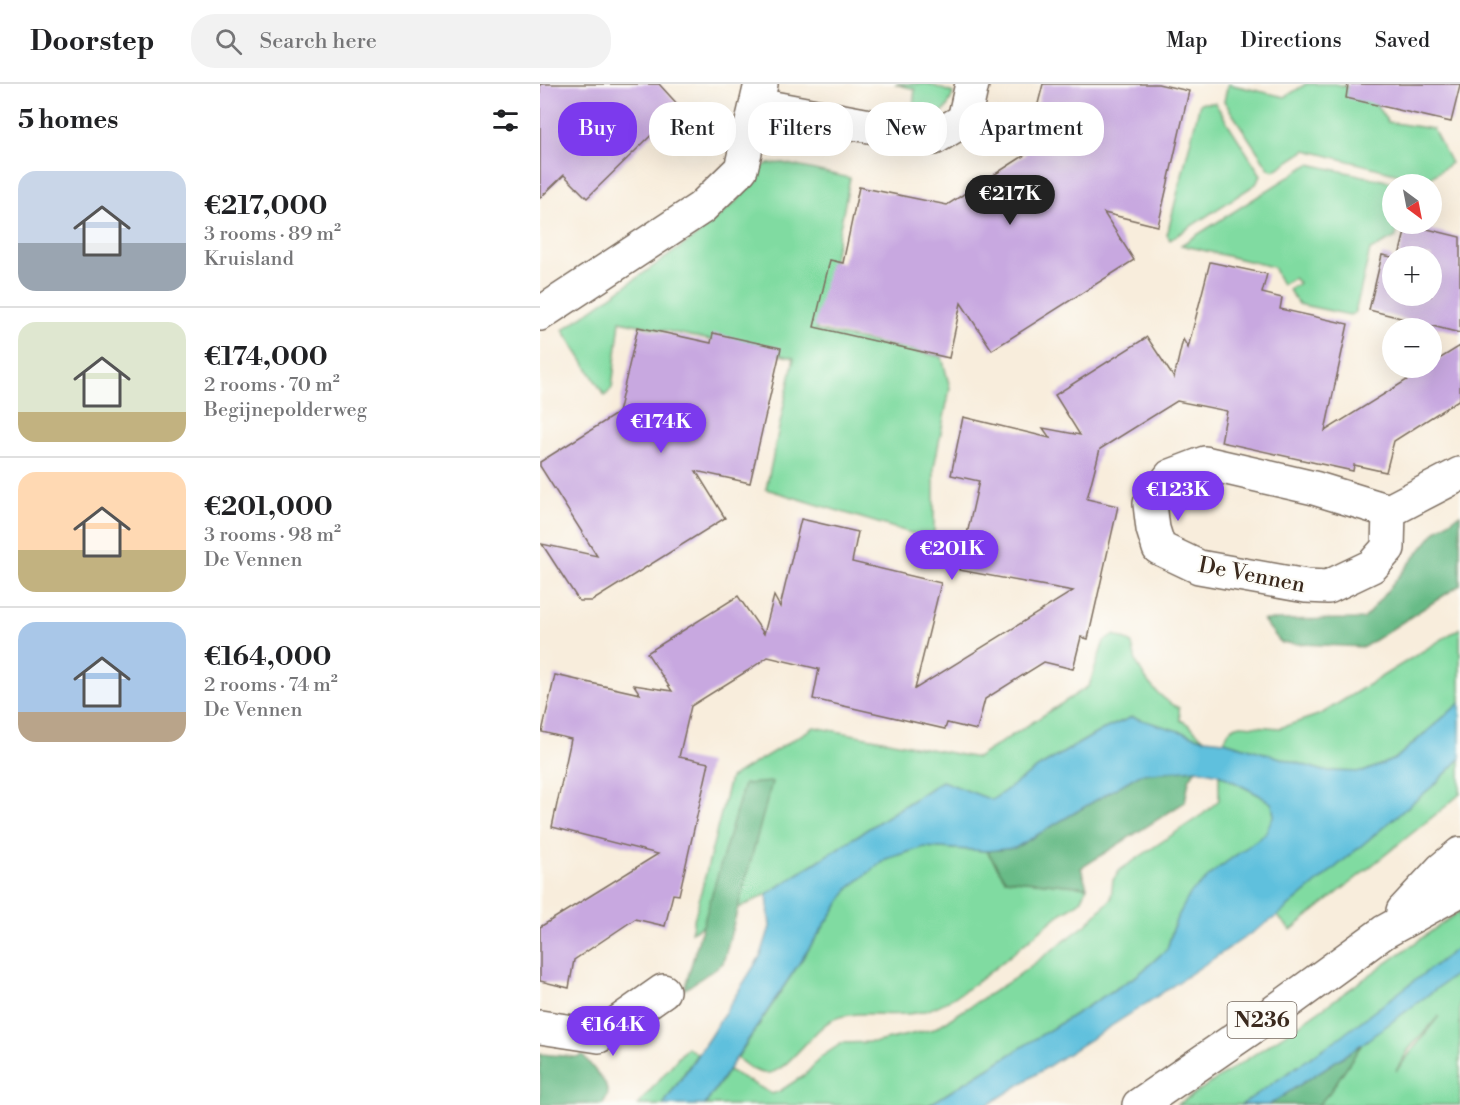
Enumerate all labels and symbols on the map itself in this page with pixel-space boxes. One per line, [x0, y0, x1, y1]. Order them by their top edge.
north arrow [1382, 174, 1442, 234]
pin: €217K [968, 175, 1052, 226]
pin: €174K [619, 403, 703, 454]
pin: €123K [1136, 471, 1220, 522]
pin: €201K [910, 530, 994, 581]
street label: De Vennen [1196, 552, 1307, 599]
road number: N236 [1228, 1002, 1296, 1038]
pin: €164K [571, 1006, 655, 1057]

